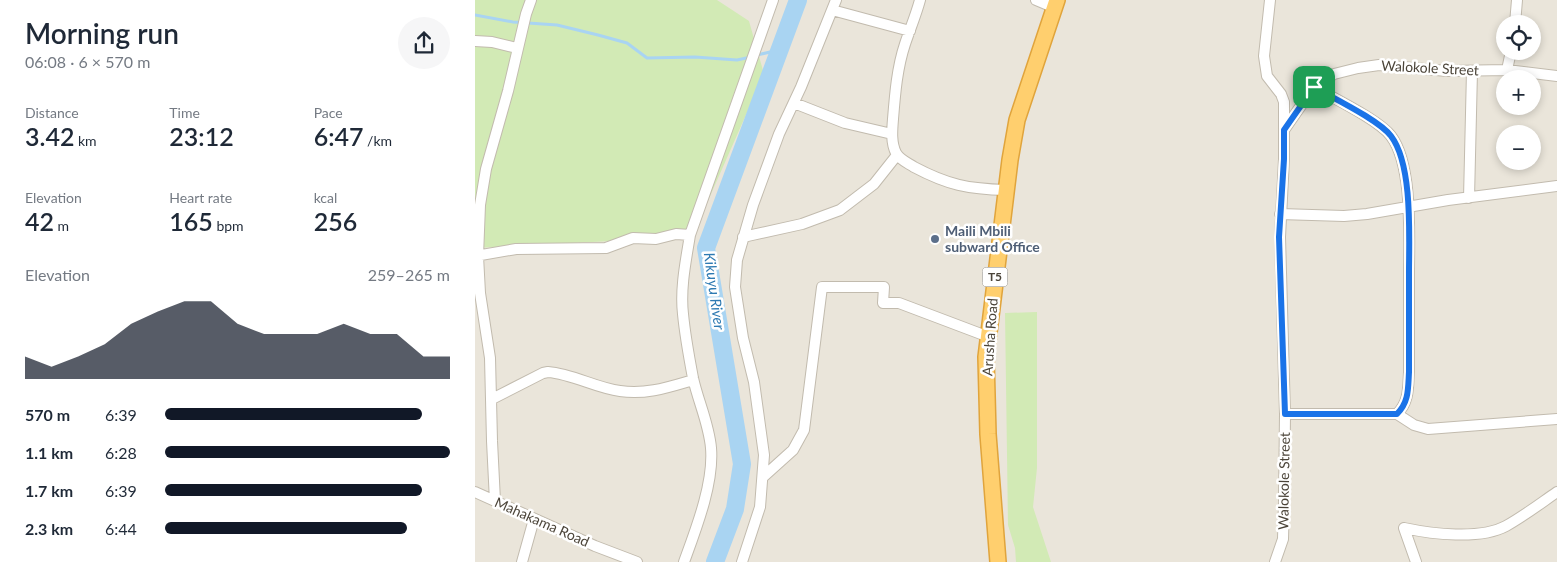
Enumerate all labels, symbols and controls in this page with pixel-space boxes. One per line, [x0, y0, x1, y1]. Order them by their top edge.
map controls [1496, 15, 1541, 170]
button: locate [1496, 15, 1541, 60]
text: Morning run [25, 16, 179, 50]
button: share [398, 17, 450, 69]
text: 06:08 · 6 × 570 m [25, 52, 150, 71]
street label: Walokole Street [1381, 56, 1479, 79]
pin [1293, 66, 1335, 108]
button: + [1496, 70, 1541, 115]
icon: arrive [1300, 73, 1328, 101]
text: Distance [25, 104, 79, 121]
text: Time [169, 104, 200, 121]
text: Pace [314, 104, 343, 121]
text: 3.42 [25, 121, 74, 151]
text: 23:12 [169, 121, 234, 151]
text: 6:47 [314, 121, 364, 151]
button: − [1496, 125, 1541, 170]
text: km [74, 132, 97, 149]
text: /km [364, 132, 392, 149]
text: Elevation [25, 189, 82, 206]
text: Heart rate [169, 189, 232, 206]
text: kcal [314, 189, 337, 206]
text: 42 [25, 206, 54, 236]
text: 165 [169, 206, 213, 236]
text: 256 [314, 206, 357, 236]
text: m [54, 217, 69, 234]
text: bpm [213, 217, 244, 234]
place label: Maili Mbili subward Office [945, 222, 1040, 255]
marker: Maili Mbili subward Office [929, 233, 941, 245]
water label: Kikuyu River [701, 251, 729, 332]
text: Elevation [25, 265, 90, 284]
text: 259–265 m [368, 265, 450, 284]
road number: T5 [983, 268, 1007, 286]
street label: Arusha Road [978, 298, 1001, 376]
text: 570 m [25, 405, 70, 424]
text: 6:39 [105, 405, 137, 424]
street label: Walokole Street [1274, 432, 1293, 530]
text: 1.1 km [25, 443, 73, 462]
text: 6:28 [105, 443, 137, 462]
text: 1.7 km [25, 481, 73, 500]
text: 6:39 [105, 481, 137, 500]
street label: Mahakama Road [492, 493, 592, 550]
text: 2.3 km [25, 519, 73, 538]
text: 6:44 [105, 519, 137, 538]

